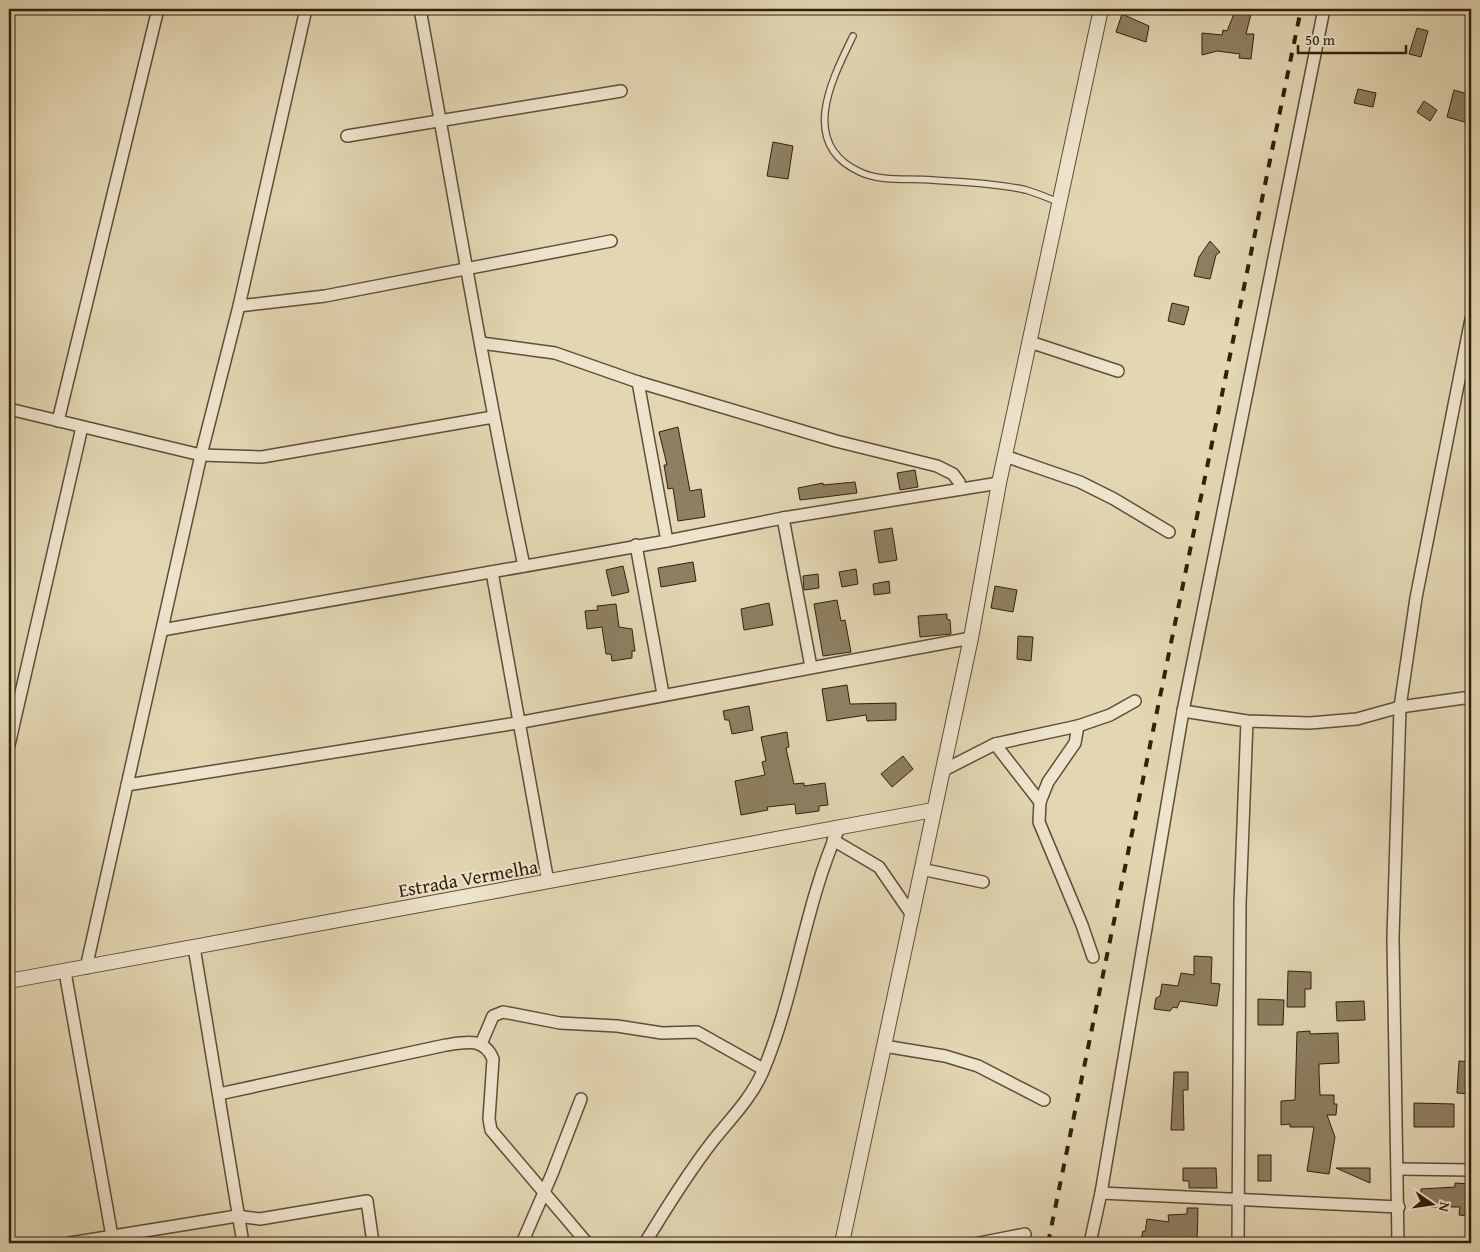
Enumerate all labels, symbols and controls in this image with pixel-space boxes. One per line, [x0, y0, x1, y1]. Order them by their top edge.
scale bar [1298, 22, 1405, 54]
text: 50 m [1305, 29, 1336, 50]
street label: Estrada Vermelha [396, 852, 540, 904]
north arrow [1408, 1180, 1458, 1230]
text: N [1434, 1200, 1455, 1214]

